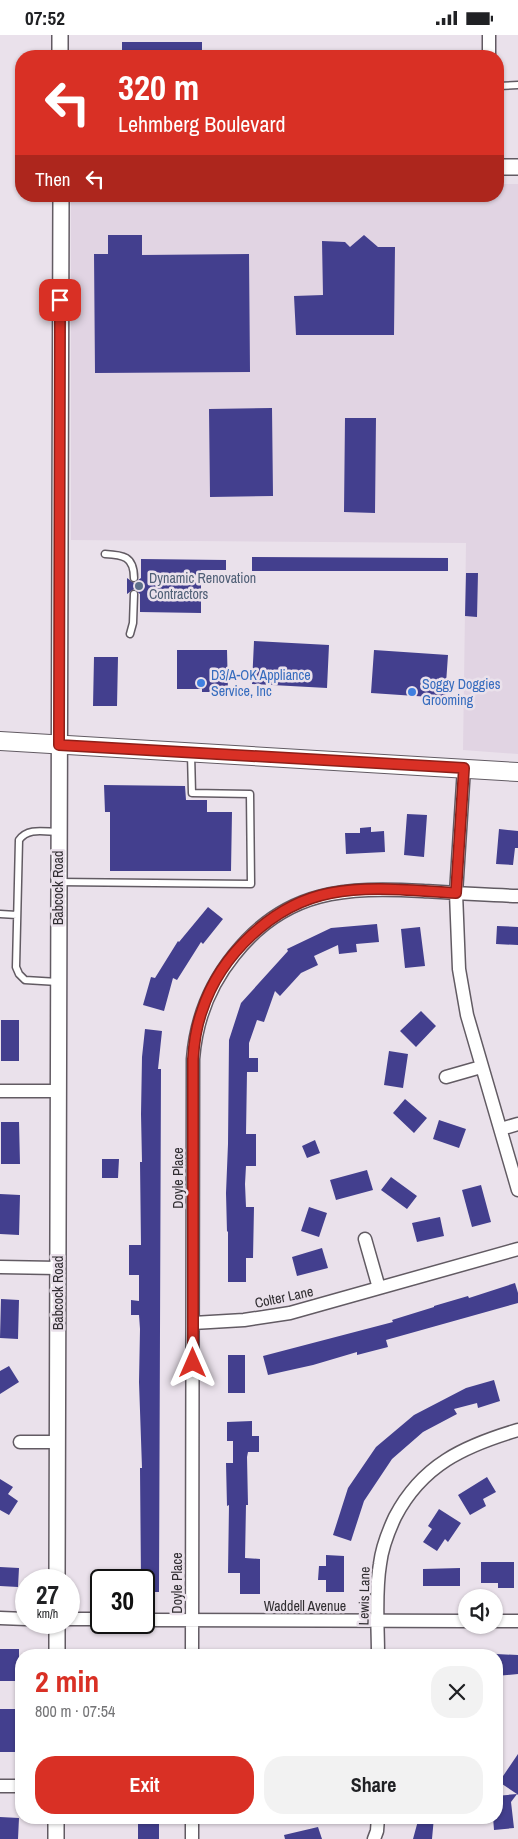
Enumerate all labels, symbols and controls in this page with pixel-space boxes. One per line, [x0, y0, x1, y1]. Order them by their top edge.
text: 07:52 [25, 5, 65, 31]
text: 320 m [118, 64, 199, 111]
icon: left [35, 70, 100, 135]
text: Lehmberg Boulevard [118, 109, 285, 139]
icon: left [81, 165, 109, 193]
text: Then [35, 166, 71, 192]
pin [39, 279, 81, 321]
icon: arrive [46, 286, 74, 314]
place label: Dynamic Renovation Contractors [149, 569, 256, 603]
marker: Dynamic Renovation Contractors [133, 580, 145, 592]
place label: D3/A-OK Appliance Service, Inc [211, 666, 311, 700]
place label: Soggy Doggies Grooming [422, 675, 501, 709]
marker: D3/A-OK Appliance Service, Inc [195, 677, 207, 689]
marker: Soggy Doggies Grooming [406, 686, 418, 698]
street label: Babcock Road [49, 851, 67, 925]
street label: Doyle Place [169, 1147, 187, 1209]
street label: Babcock Road [49, 1256, 67, 1330]
street label: Colter Lane [253, 1282, 315, 1312]
position arrow [166, 1336, 218, 1388]
street label: Doyle Place [168, 1552, 186, 1614]
street label: Lewis Lane [354, 1566, 374, 1626]
speed limit sign: 30 [90, 1569, 155, 1634]
text: 27 [36, 1578, 59, 1612]
map controls [458, 1589, 503, 1634]
button: sound [458, 1589, 503, 1634]
street label: Waddell Avenue [264, 1597, 346, 1615]
text: km/h [37, 1606, 58, 1622]
text: 2 min [35, 1661, 99, 1701]
button: close [431, 1666, 483, 1718]
text: 800 m · 07:54 [35, 1700, 115, 1722]
button: Exit [35, 1756, 254, 1814]
button: Share [264, 1756, 483, 1814]

